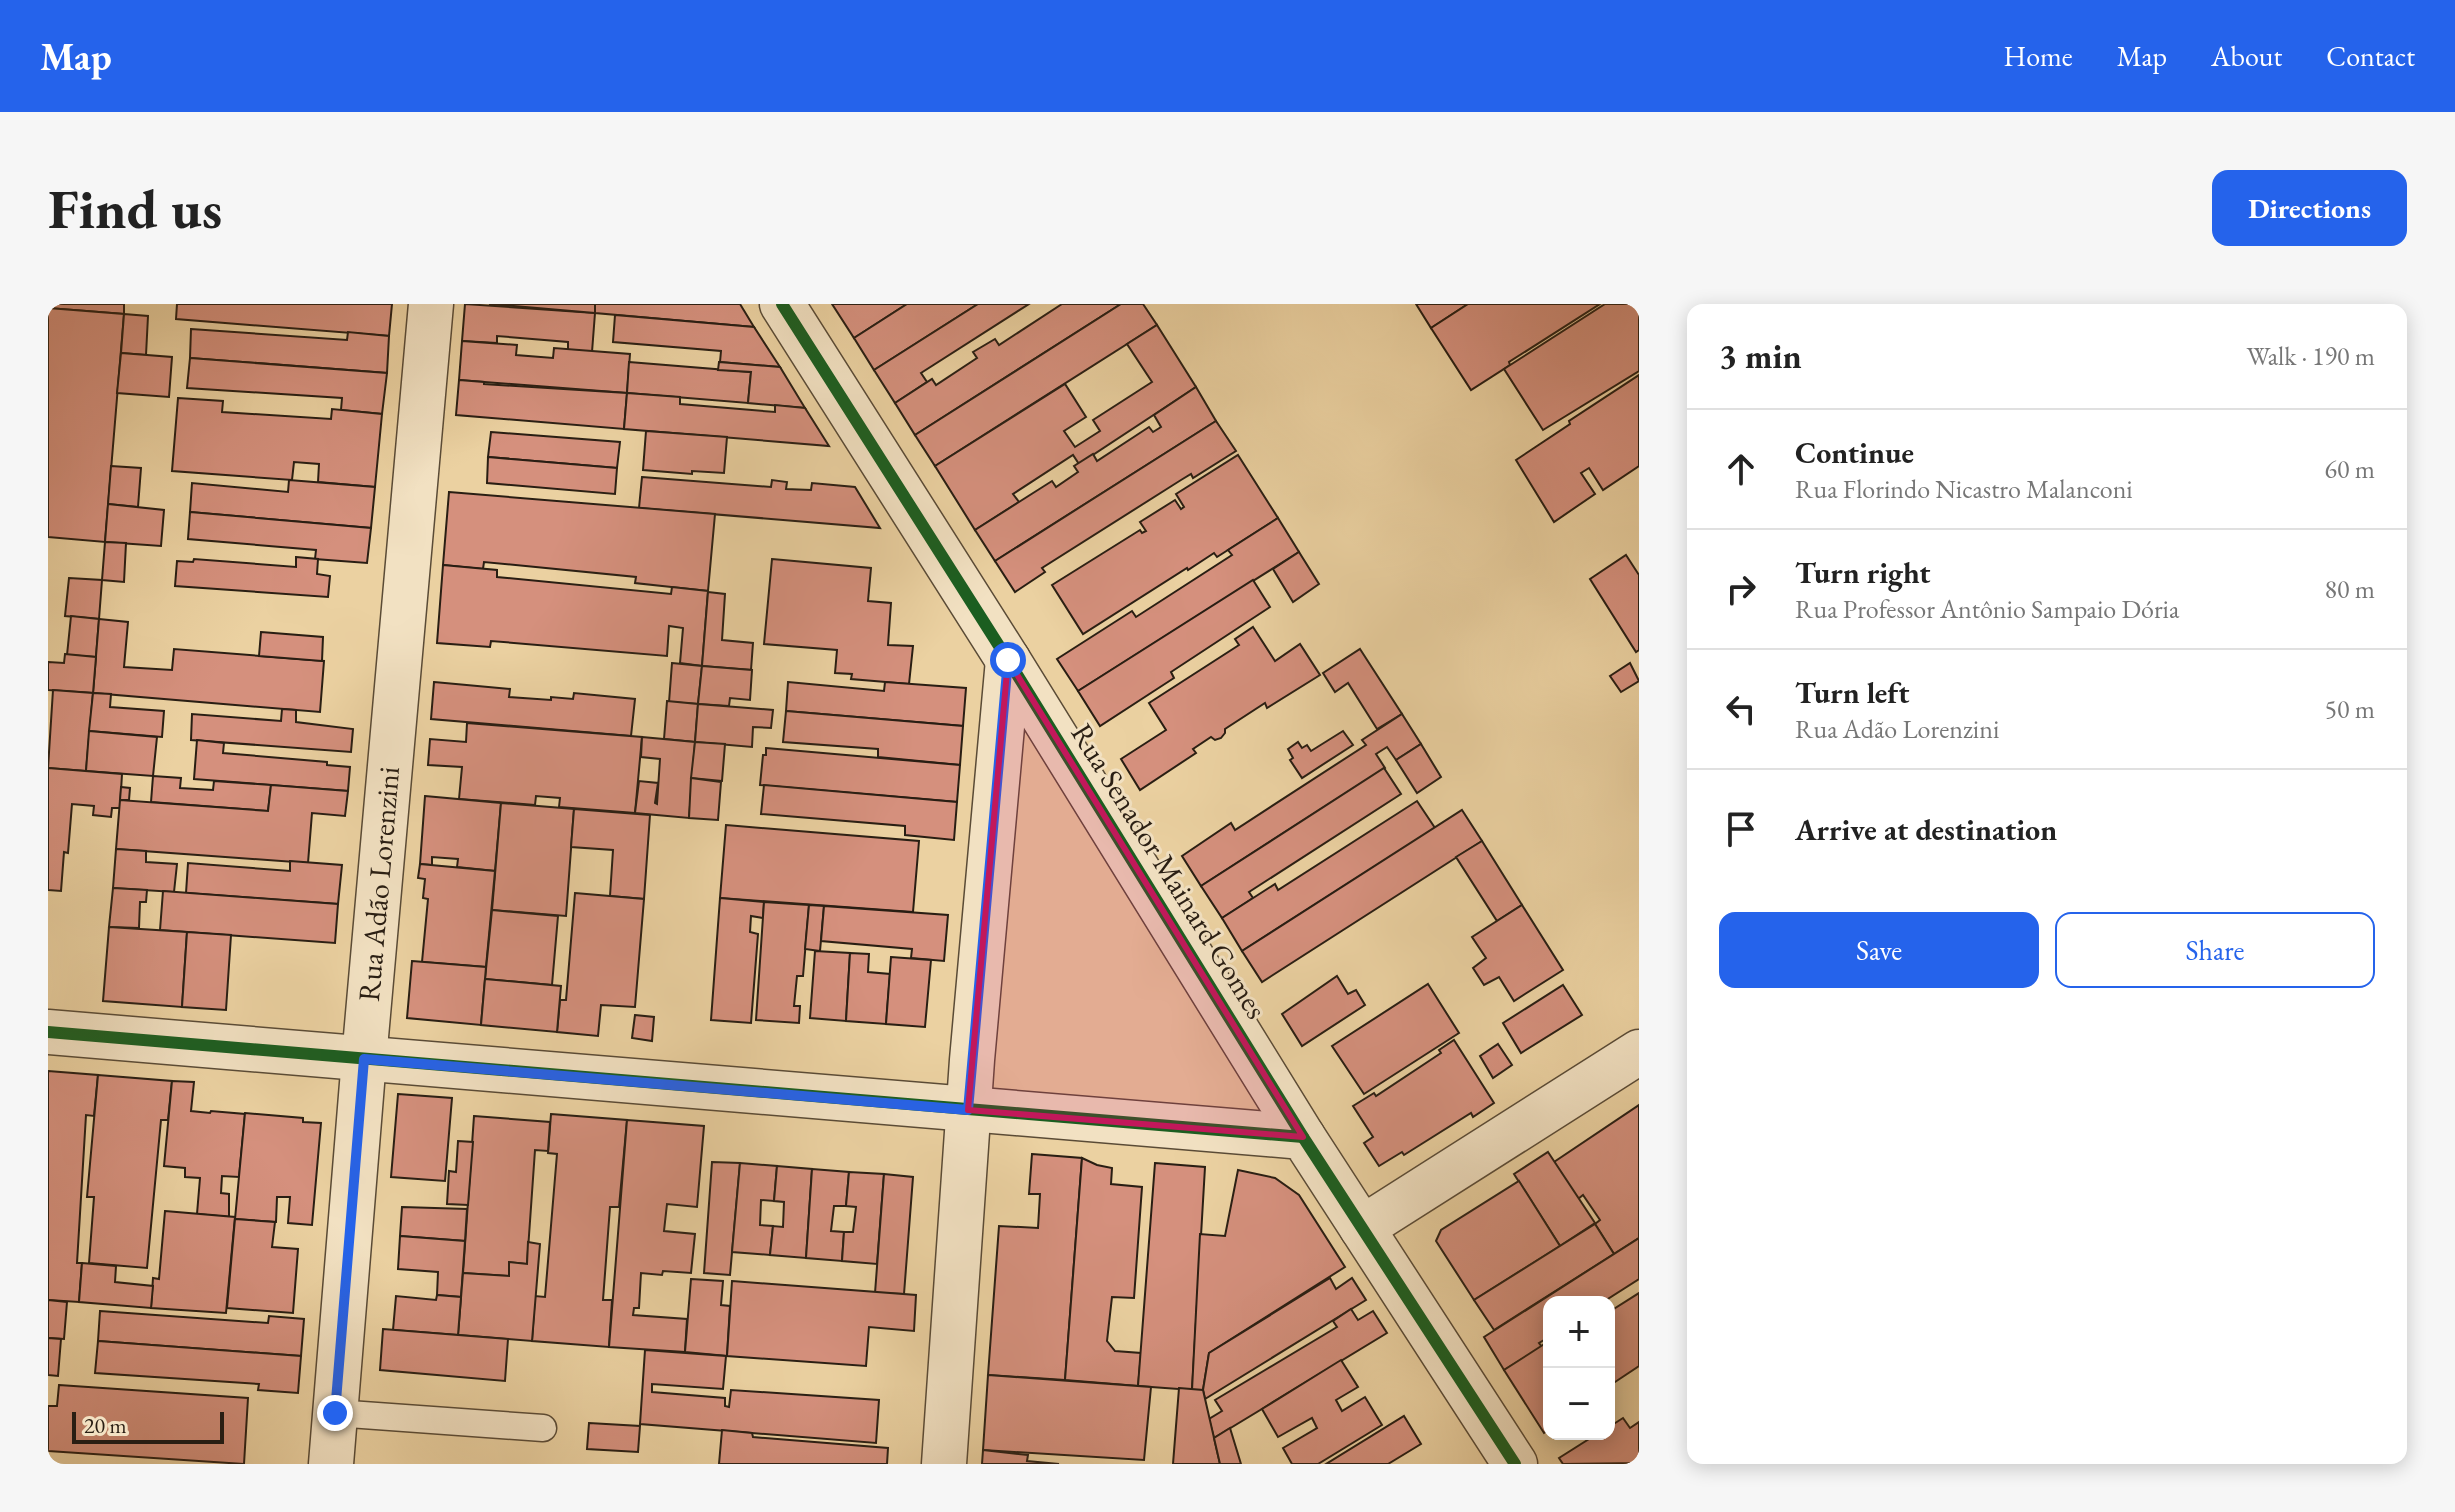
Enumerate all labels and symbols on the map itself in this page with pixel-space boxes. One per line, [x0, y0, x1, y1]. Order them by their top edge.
route start [990, 642, 1026, 678]
street label: Rua Senador Mainard Gomes [1063, 716, 1276, 1026]
street label: Rua Adão Lorenzini [349, 765, 408, 1003]
route end [317, 1395, 353, 1431]
scale bar [72, 1408, 224, 1444]

